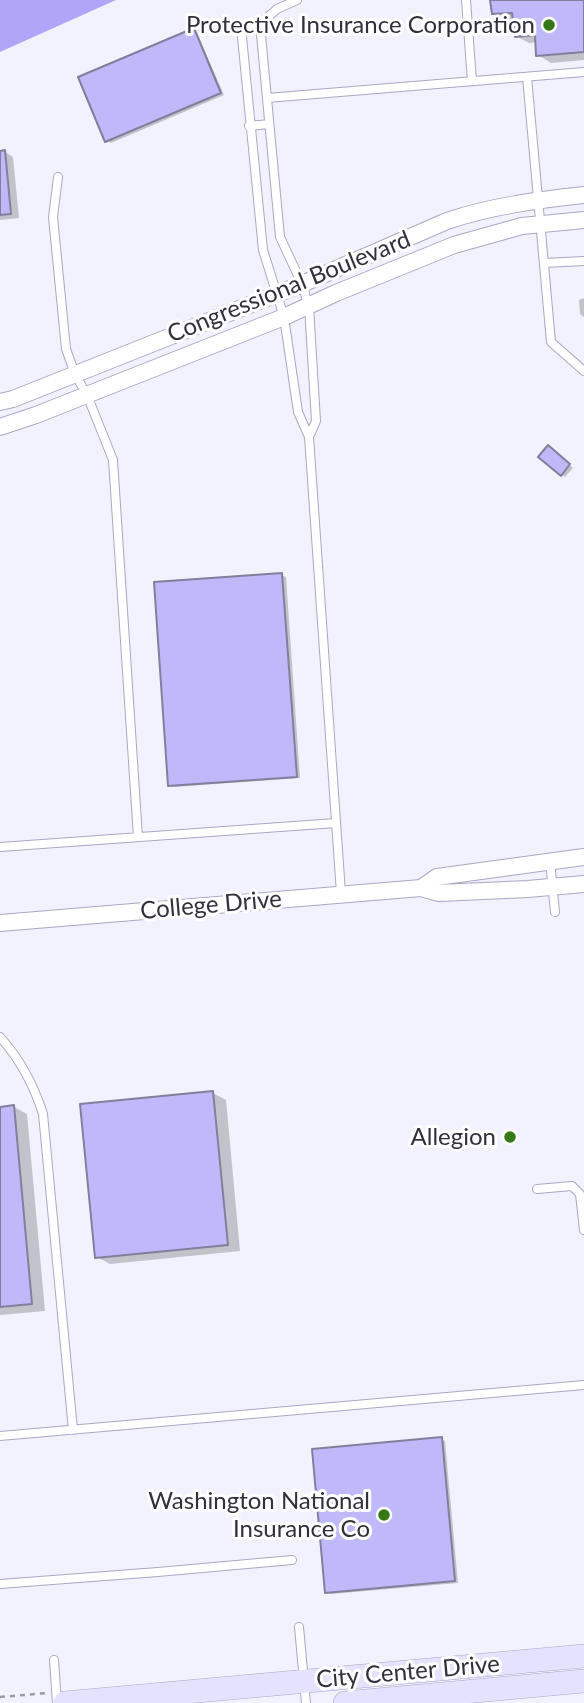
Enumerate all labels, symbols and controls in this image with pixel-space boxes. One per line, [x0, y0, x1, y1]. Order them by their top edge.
place label: Protective Insurance Corporation [186, 11, 535, 39]
marker: Protective Insurance Corporation [541, 17, 557, 33]
street label: Congressional Boulevard [163, 225, 415, 349]
street label: College Drive [139, 884, 283, 926]
place label: Allegion [411, 1123, 496, 1151]
marker: Allegion [502, 1129, 518, 1145]
place label: Washington National Insurance Co [148, 1487, 370, 1543]
marker: Washington National Insurance Co [376, 1507, 392, 1523]
street label: City Center Drive [315, 1650, 501, 1694]

